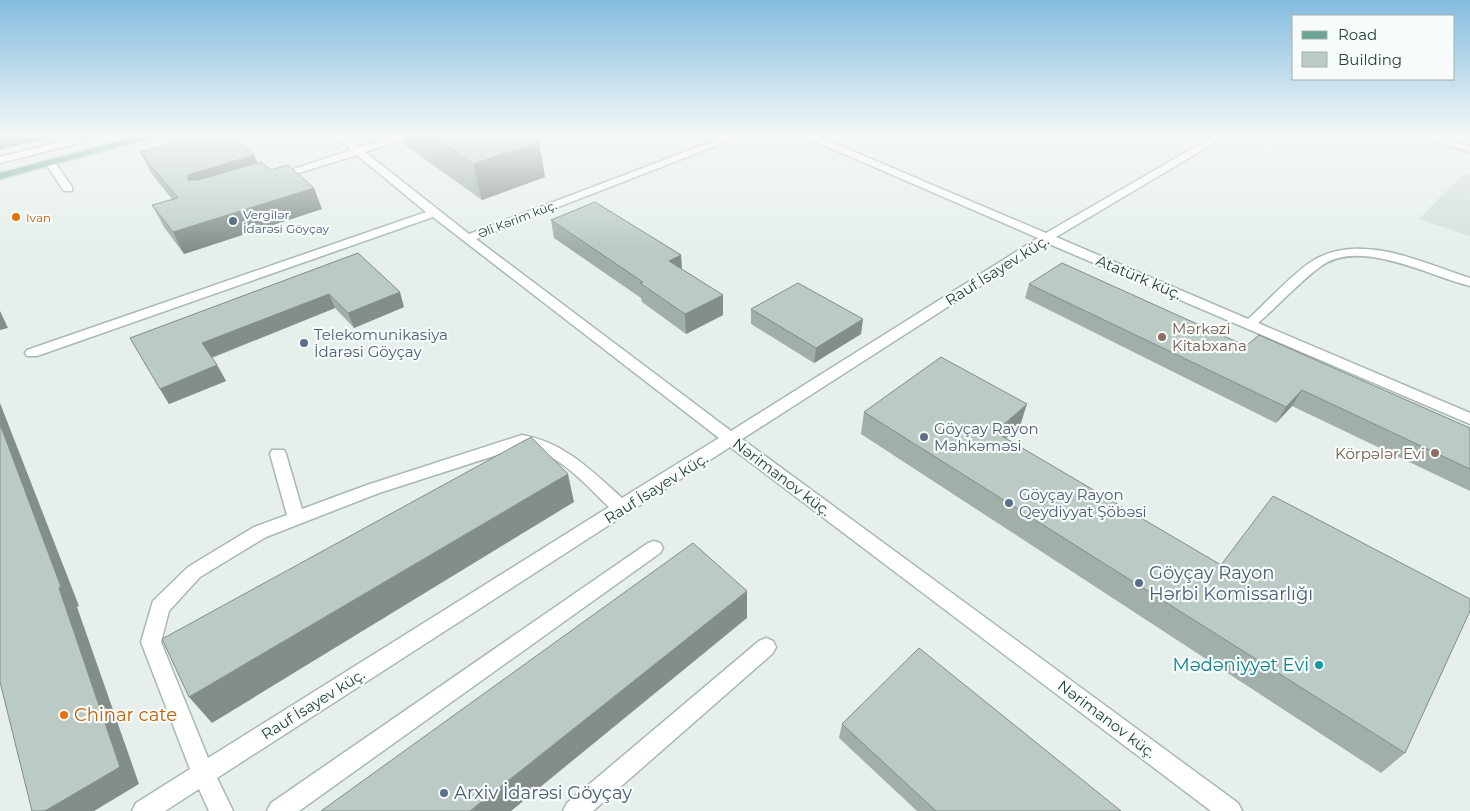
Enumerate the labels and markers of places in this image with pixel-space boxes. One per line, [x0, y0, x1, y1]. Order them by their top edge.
place label: Vergilər İdarəsi Göyçay [243, 207, 330, 236]
place label: Ivan [26, 210, 51, 225]
marker: Ivan [10, 211, 22, 223]
marker: Vergilər İdarəsi Göyçay [227, 215, 239, 227]
place label: Mərkəzi Kitabxana [1172, 319, 1247, 355]
place label: Telekomunikasiya İdarəsi Göyçay [314, 325, 448, 361]
marker: Mərkəzi Kitabxana [1156, 331, 1168, 343]
marker: Telekomunikasiya İdarəsi Göyçay [298, 337, 310, 349]
place label: Göyçay Rayon Məhkəməsi [934, 419, 1039, 455]
marker: Göyçay Rayon Məhkəməsi [918, 431, 930, 443]
place label: Körpələr Evi [1335, 444, 1425, 463]
marker: Körpələr Evi [1429, 447, 1441, 459]
place label: Göyçay Rayon Qeydiyyat Şöbəsi [1019, 485, 1147, 521]
marker: Göyçay Rayon Qeydiyyat Şöbəsi [1003, 497, 1015, 509]
place label: Göyçay Rayon Hərbi Komissarlığı [1149, 562, 1313, 605]
marker: Göyçay Rayon Hərbi Komissarlığı [1133, 577, 1145, 589]
place label: Mədəniyyət Evi [1172, 654, 1309, 676]
marker: Mədəniyyət Evi [1313, 659, 1325, 671]
place label: Chinar cate [74, 704, 177, 726]
marker: Chinar cate [58, 709, 70, 721]
place label: Arxiv İdarəsi Göyçay [454, 782, 632, 804]
marker: Arxiv İdarəsi Göyçay [438, 787, 450, 799]

